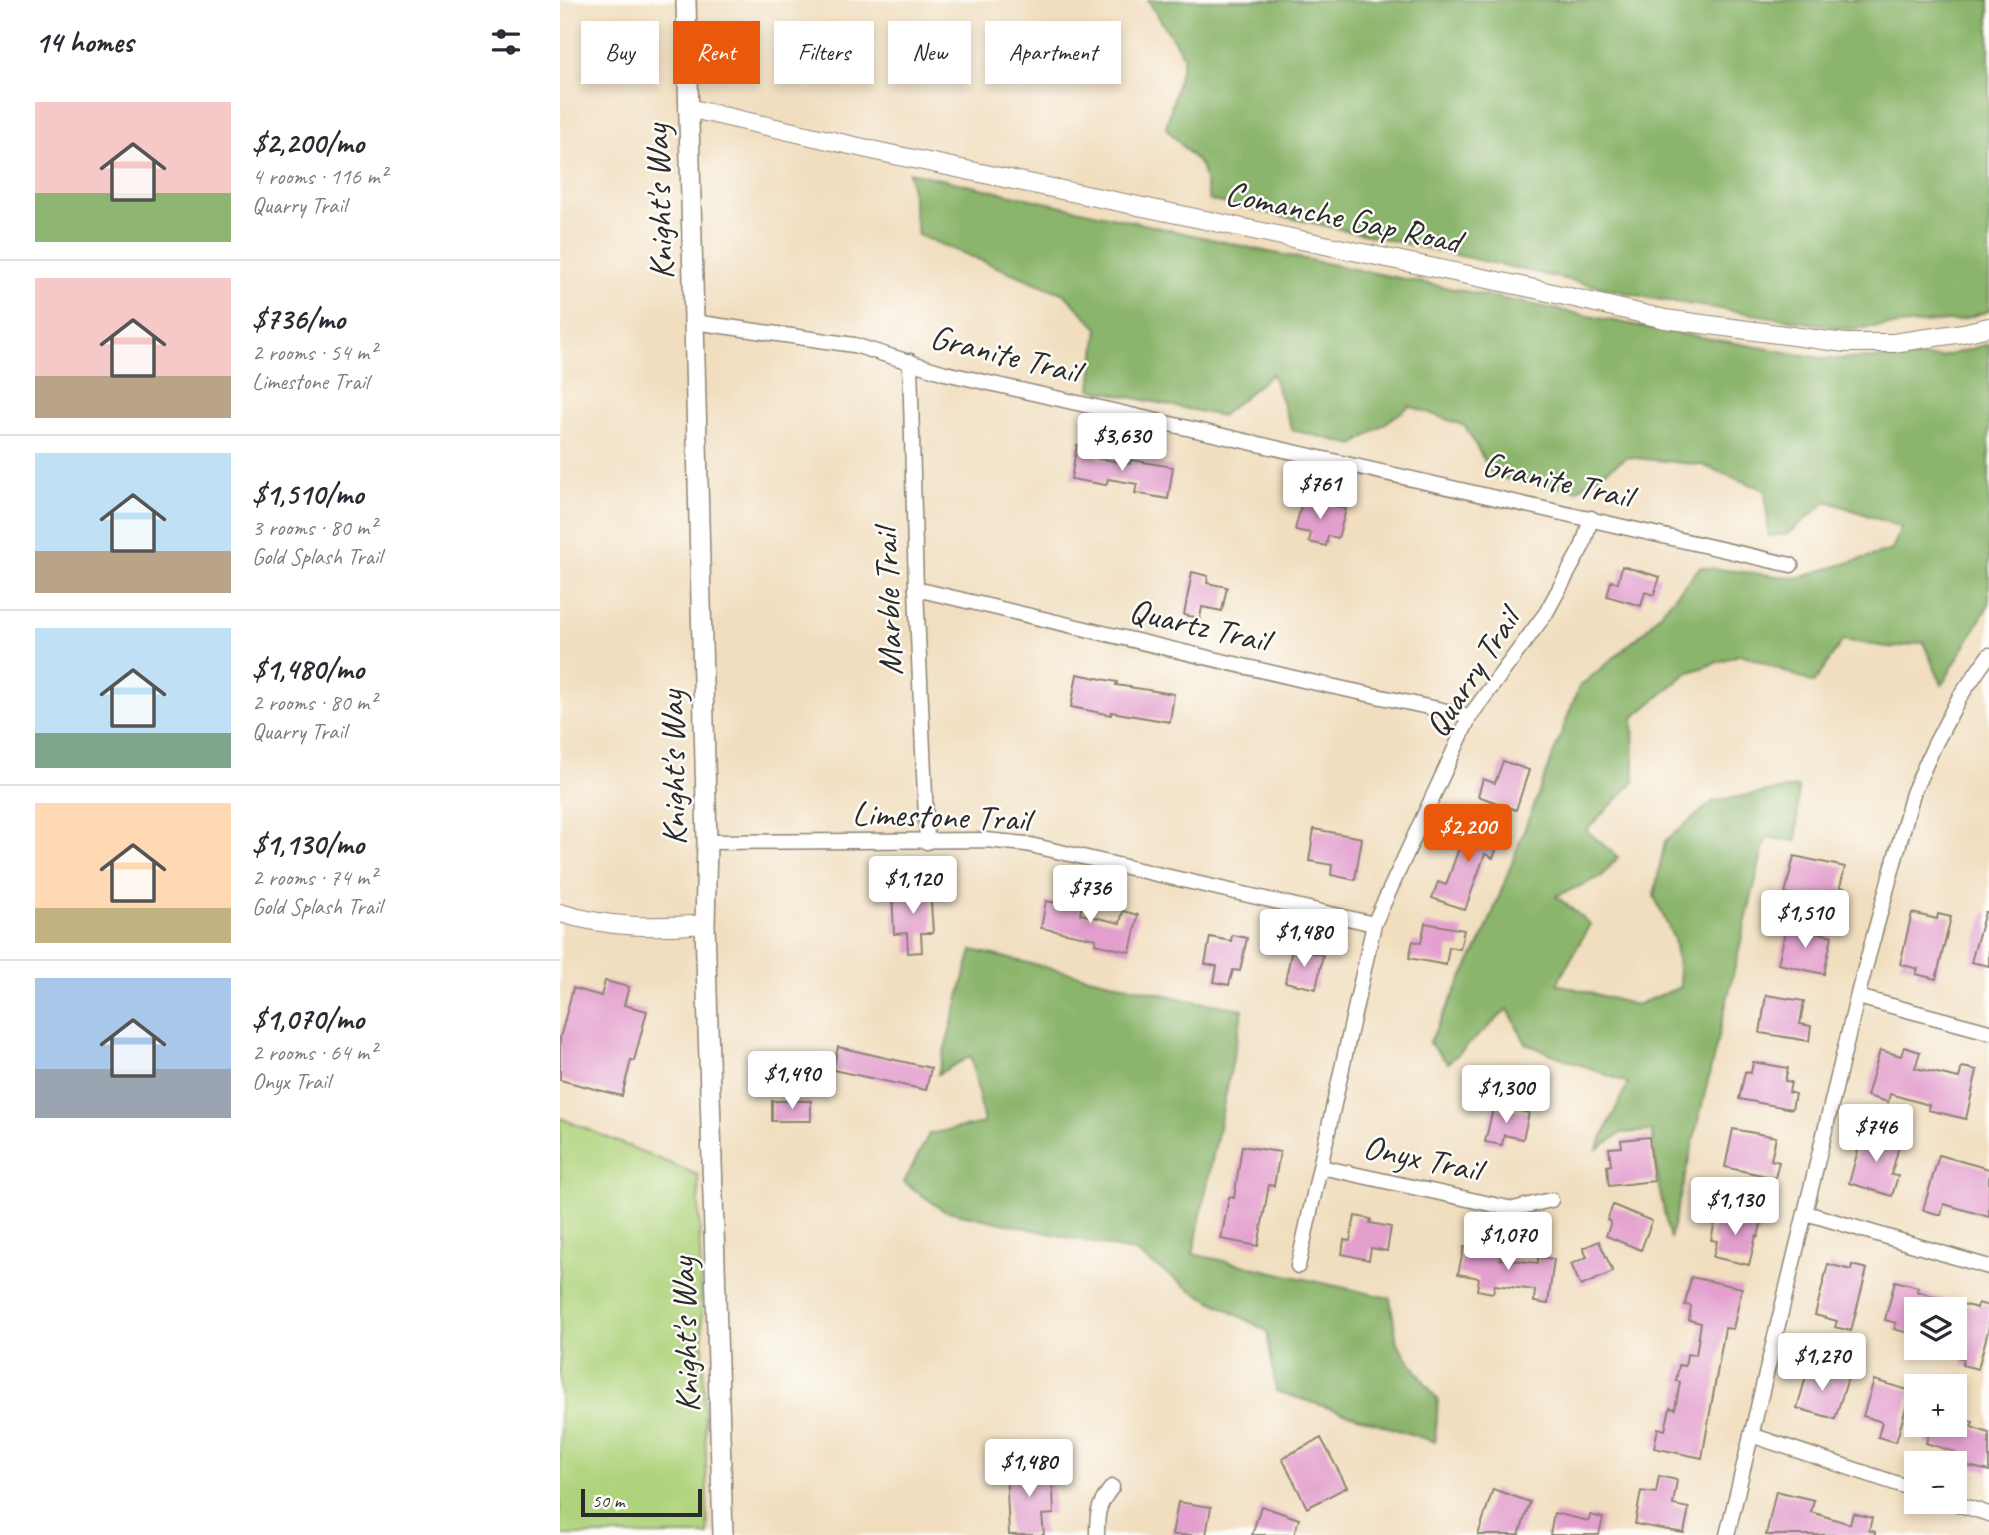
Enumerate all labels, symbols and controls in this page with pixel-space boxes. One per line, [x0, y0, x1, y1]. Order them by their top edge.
chip: Buy [581, 21, 659, 84]
chip: Rent [673, 21, 760, 84]
chip: Filters [774, 21, 874, 84]
chip: New [888, 21, 971, 84]
chip: Apartment [985, 21, 1121, 84]
text: 14 homes [35, 23, 133, 61]
icon: filters [487, 23, 525, 61]
street label: Knight's Way [634, 122, 684, 280]
text: $2,200/mo [252, 124, 364, 162]
icon: home [91, 130, 175, 214]
text: 4 rooms · 116 m² [252, 162, 387, 191]
street label: Comanche Gap Road [1221, 170, 1470, 265]
text: Quarry Trail [252, 191, 346, 220]
text: $736/mo [252, 300, 345, 338]
icon: home [91, 306, 175, 390]
street label: Granite Trail [926, 314, 1090, 396]
text: 2 rooms · 54 m² [252, 338, 376, 367]
text: Limestone Trail [252, 367, 369, 396]
pin: $3,630 [1065, 414, 1179, 473]
text: $3,630 [1094, 421, 1150, 450]
street label: Granite Trail [1478, 441, 1642, 520]
pin: $761 [1279, 462, 1361, 521]
text: $761 [1299, 469, 1341, 498]
text: $1,510/mo [252, 475, 363, 513]
icon: home [91, 481, 175, 565]
text: 3 rooms · 80 m² [252, 513, 376, 542]
street label: Marble Trail [863, 522, 913, 676]
text: Gold Splash Trail [252, 542, 382, 571]
street label: Quartz Trail [1125, 587, 1279, 664]
street label: Quarry Trail [1414, 595, 1533, 745]
text: $1,480/mo [252, 650, 364, 688]
icon: home [91, 656, 175, 740]
text: 2 rooms · 80 m² [252, 688, 376, 717]
street label: Knight's Way [649, 688, 697, 846]
text: Quarry Trail [252, 717, 346, 746]
street label: Limestone Trail [851, 790, 1037, 842]
pin: $2,200 [1411, 804, 1525, 864]
text: $2,200 [1440, 812, 1496, 841]
text: $1,130/mo [252, 825, 364, 863]
icon: home [91, 831, 175, 915]
pin: $1,120 [856, 856, 970, 916]
text: 2 rooms · 74 m² [252, 863, 376, 892]
text: $1,120 [885, 864, 941, 893]
pin: $736 [1049, 866, 1131, 925]
text: $736 [1069, 873, 1111, 902]
pin: $1,510 [1748, 890, 1862, 950]
text: Gold Splash Trail [252, 892, 382, 921]
text: $1,510 [1777, 898, 1833, 927]
pin: $1,480 [1247, 909, 1361, 969]
text: $1,480 [1276, 917, 1332, 946]
text: $1,070/mo [252, 1000, 364, 1038]
icon: home [91, 1006, 175, 1090]
text: 2 rooms · 64 m² [252, 1038, 376, 1067]
pin: $1,490 [735, 1052, 849, 1111]
text: $1,490 [764, 1059, 820, 1088]
pin: $1,300 [1449, 1066, 1563, 1125]
text: Onyx Trail [252, 1067, 330, 1096]
text: $1,300 [1478, 1073, 1534, 1102]
pin: $746 [1835, 1104, 1917, 1164]
text: $746 [1855, 1112, 1897, 1141]
street label: Onyx Trail [1359, 1124, 1491, 1194]
pin: $1,130 [1678, 1178, 1792, 1237]
text: $1,130 [1707, 1185, 1763, 1214]
pin: $1,070 [1451, 1212, 1565, 1272]
text: $1,070 [1480, 1220, 1536, 1249]
street label: Knight's Way [660, 1255, 710, 1413]
map controls [1904, 1297, 1967, 1514]
button: layers [1904, 1297, 1967, 1360]
pin: $1,270 [1765, 1334, 1879, 1393]
text: $1,270 [1794, 1341, 1850, 1370]
button: + [1904, 1374, 1967, 1437]
pin: $1,480 [972, 1440, 1086, 1499]
text: $1,480 [1001, 1447, 1057, 1476]
button: − [1904, 1451, 1967, 1514]
scale bar [581, 1486, 702, 1518]
text: 50 m [592, 1489, 624, 1513]

